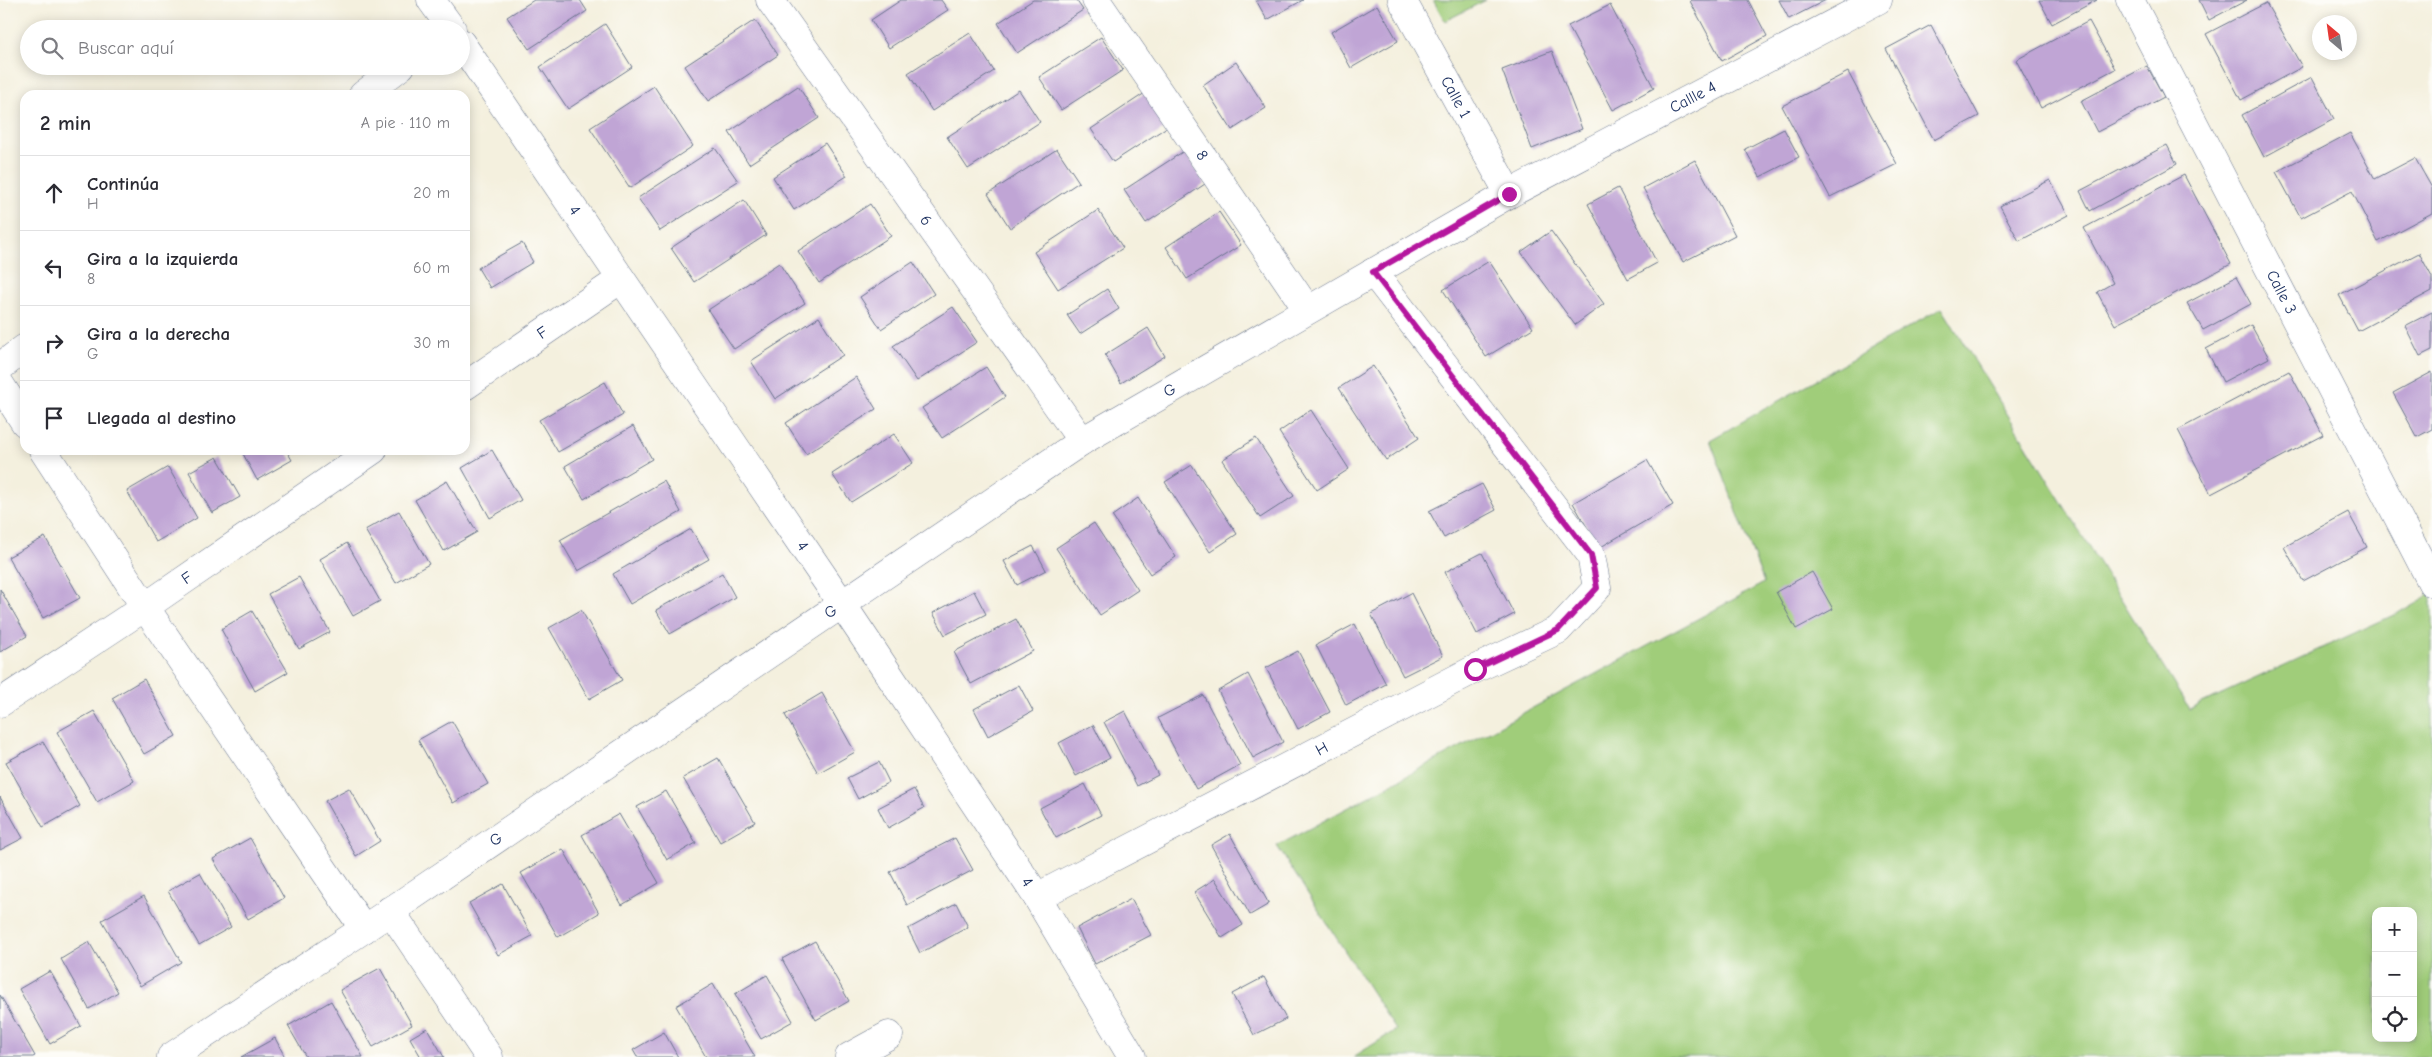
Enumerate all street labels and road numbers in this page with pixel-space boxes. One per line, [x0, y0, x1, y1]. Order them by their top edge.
street label: Calle 1 [1437, 73, 1474, 121]
street label: Callle 4 [1667, 78, 1719, 117]
street label: 8 [1192, 147, 1212, 164]
street label: 4 [565, 202, 584, 218]
street label: 6 [916, 212, 936, 229]
street label: Calle 3 [2263, 267, 2300, 317]
street label: F [534, 322, 552, 343]
street label: G [1160, 380, 1179, 401]
street label: 4 [793, 538, 812, 554]
street label: F [178, 568, 197, 588]
street label: G [821, 601, 841, 622]
street label: H [1312, 738, 1331, 759]
street label: G [486, 829, 506, 850]
street label: 4 [1017, 874, 1037, 890]

